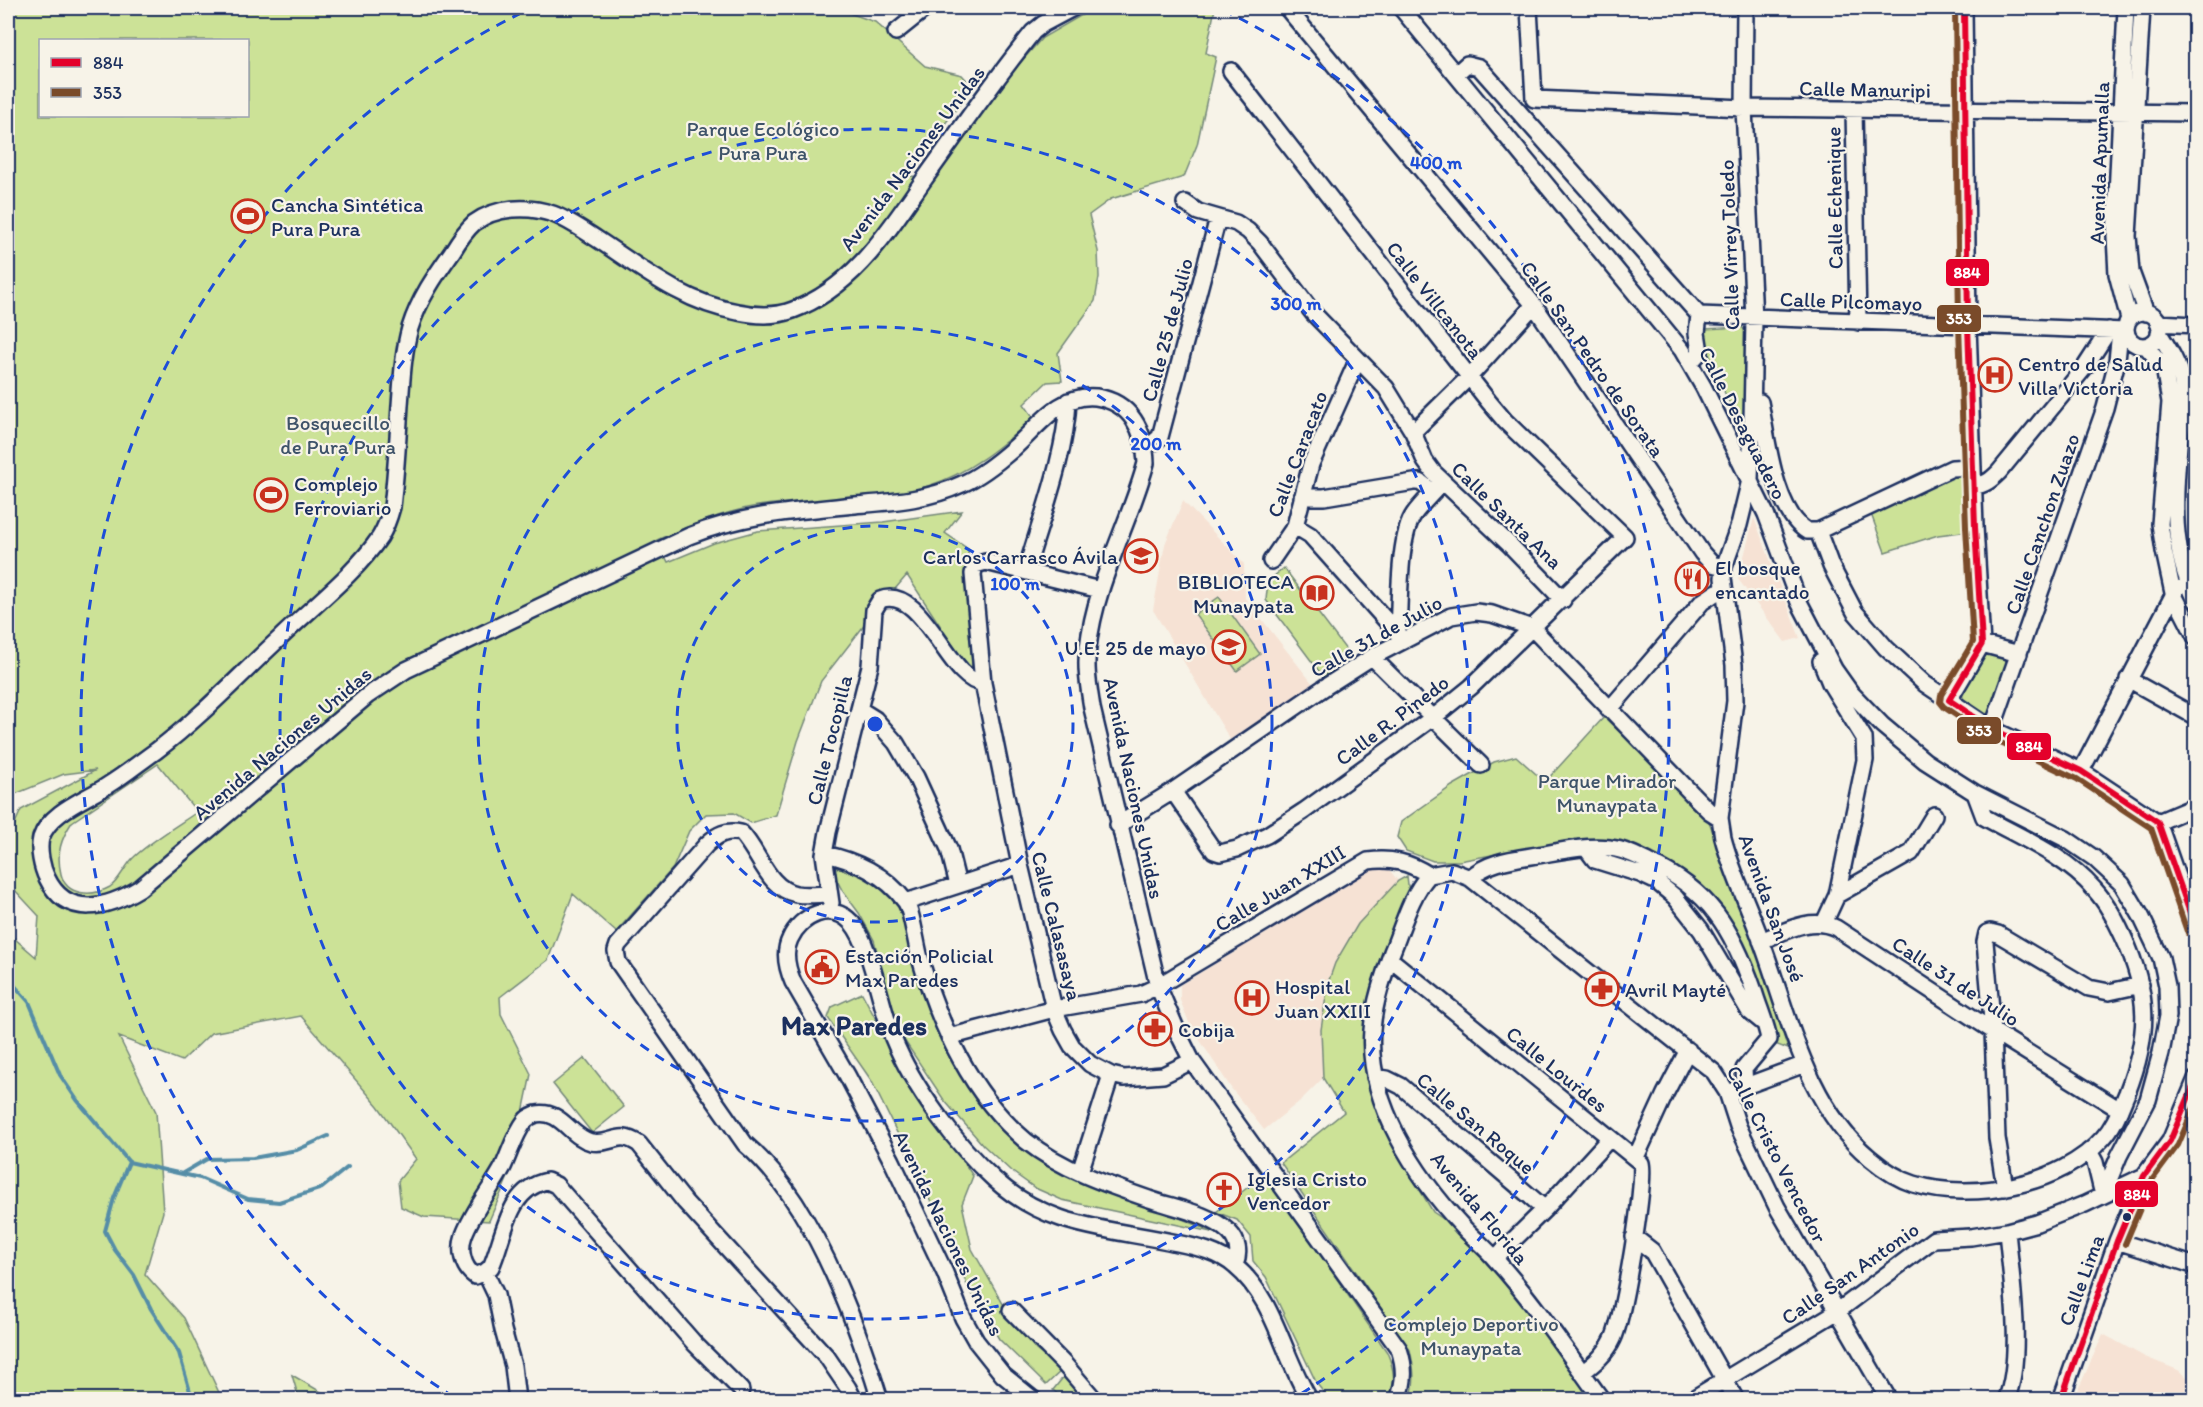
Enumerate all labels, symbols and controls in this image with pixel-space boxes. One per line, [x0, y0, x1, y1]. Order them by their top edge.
legend [39, 39, 249, 117]
text: 884 [93, 52, 124, 74]
street label: Avenida Naciones Unidas [834, 60, 990, 256]
street label: Calle Manuripi [1799, 75, 1931, 103]
street label: Avenida Apumalla [2084, 81, 2114, 245]
text: 353 [93, 82, 122, 104]
park label: Parque Ecológico Pura Pura [686, 116, 840, 165]
street label: Calle Echenique [1820, 126, 1848, 270]
text: 400 m [1410, 152, 1463, 174]
street label: Calle Virrey Toledo [1714, 159, 1744, 331]
place label: Cancha Sintética Pura Pura [271, 192, 423, 241]
sports icon: Cancha Sintética Pura Pura [230, 198, 266, 234]
street label: Calle Villcanota [1381, 236, 1489, 364]
street label: Calle 25 de Julio [1136, 255, 1198, 405]
street label: Calle San Pedro de Sorata [1516, 256, 1670, 462]
line badge: 884 [1945, 258, 1990, 287]
text: 884 [1953, 263, 1981, 282]
street label: Calle Pilcomayo [1779, 286, 1923, 316]
text: 300 m [1270, 293, 1322, 315]
line badge: 353 [1936, 304, 1982, 333]
text: 353 [1946, 309, 1972, 328]
street label: Calle Desaguadero [1694, 342, 1792, 504]
place label: Centro de Salud Villa Victoria [2018, 351, 2164, 400]
hospital icon: Centro de Salud Villa Victoria [1977, 357, 2013, 393]
street label: Calle Caracato [1261, 387, 1333, 521]
park label: Bosquecillo de Pura Pura [280, 410, 396, 459]
street label: Calle Canchon Zuazo [1999, 430, 2085, 618]
text: 200 m [1131, 433, 1182, 455]
street label: Calle Santa Ana [1446, 456, 1568, 574]
place label: Complejo Ferroviario [294, 471, 391, 520]
sports icon: Complejo Ferroviario [253, 477, 289, 513]
school or university icon: Carlos Carrasco Ávila [1123, 538, 1159, 574]
place label: Carlos Carrasco Ávila [923, 544, 1118, 569]
place label: El bosque encantado [1715, 555, 1809, 604]
restaurant icon: El bosque encantado [1674, 561, 1710, 597]
place label: BIBLIOTECA Munaypata [1178, 569, 1295, 618]
text: 100 m [990, 573, 1041, 595]
library icon: BIBLIOTECA Munaypata [1299, 575, 1335, 611]
street label: Calle 31 de Julio [1306, 589, 1446, 683]
school or university icon: U.E. 25 de mayo [1211, 629, 1247, 665]
place label: U.E. 25 de mayo [1064, 635, 1206, 660]
street label: Avenida Naciones Unidas [188, 661, 376, 825]
street label: Calle R. Pinedo [1330, 669, 1454, 771]
street label: Calle Tocopilla [801, 672, 857, 808]
street label: Avenida Naciones Unidas [1098, 675, 1170, 901]
centre of rings [865, 714, 885, 734]
line badge: 353 [1956, 716, 2002, 745]
text: 353 [1966, 721, 1992, 740]
line badge: 884 [2006, 732, 2052, 761]
text: 884 [2015, 737, 2043, 756]
park label: Parque Mirador Munaypata [1538, 768, 1676, 817]
street label: Avenida San José [1734, 831, 1810, 985]
street label: Calle Juan XXIII [1210, 839, 1350, 937]
street label: Calle Calasasaya [1026, 849, 1088, 1003]
street label: Calle 31 de Julio [1888, 931, 2024, 1031]
place label: Estación Policial Max Paredes [845, 943, 993, 992]
public building icon: Estación Policial Max Paredes [804, 949, 840, 985]
pharmacy icon: Avril Mayté [1584, 971, 1620, 1007]
place label: Hospital Juan XXIII [1275, 974, 1371, 1023]
place label: Avril Mayté [1625, 977, 1726, 1002]
hospital icon: Hospital Juan XXIII [1234, 980, 1270, 1016]
district label: Max Paredes [781, 1009, 927, 1042]
pharmacy icon: Cobija [1137, 1011, 1173, 1047]
place label: Cobija [1178, 1017, 1235, 1042]
street label: Calle Lourdes [1501, 1021, 1613, 1117]
street label: Calle Cristo Vencedor [1721, 1061, 1833, 1247]
street label: Calle San Roque [1412, 1066, 1540, 1180]
street label: Avenida Naciones Unidas [888, 1126, 1010, 1340]
street label: Avenida Florida [1426, 1146, 1535, 1270]
place label: Iglesia Cristo Vencedor [1247, 1166, 1367, 1215]
church icon: Iglesia Cristo Vencedor [1206, 1172, 1242, 1208]
line badge: 884 [2114, 1180, 2159, 1208]
text: 884 [2123, 1185, 2151, 1204]
unlabelled marker [2121, 1211, 2133, 1223]
street label: Calle San Antonio [1776, 1216, 1924, 1330]
street label: Calle Lima [2053, 1231, 2109, 1329]
park label: Complejo Deportivo Munaypata [1383, 1311, 1559, 1360]

